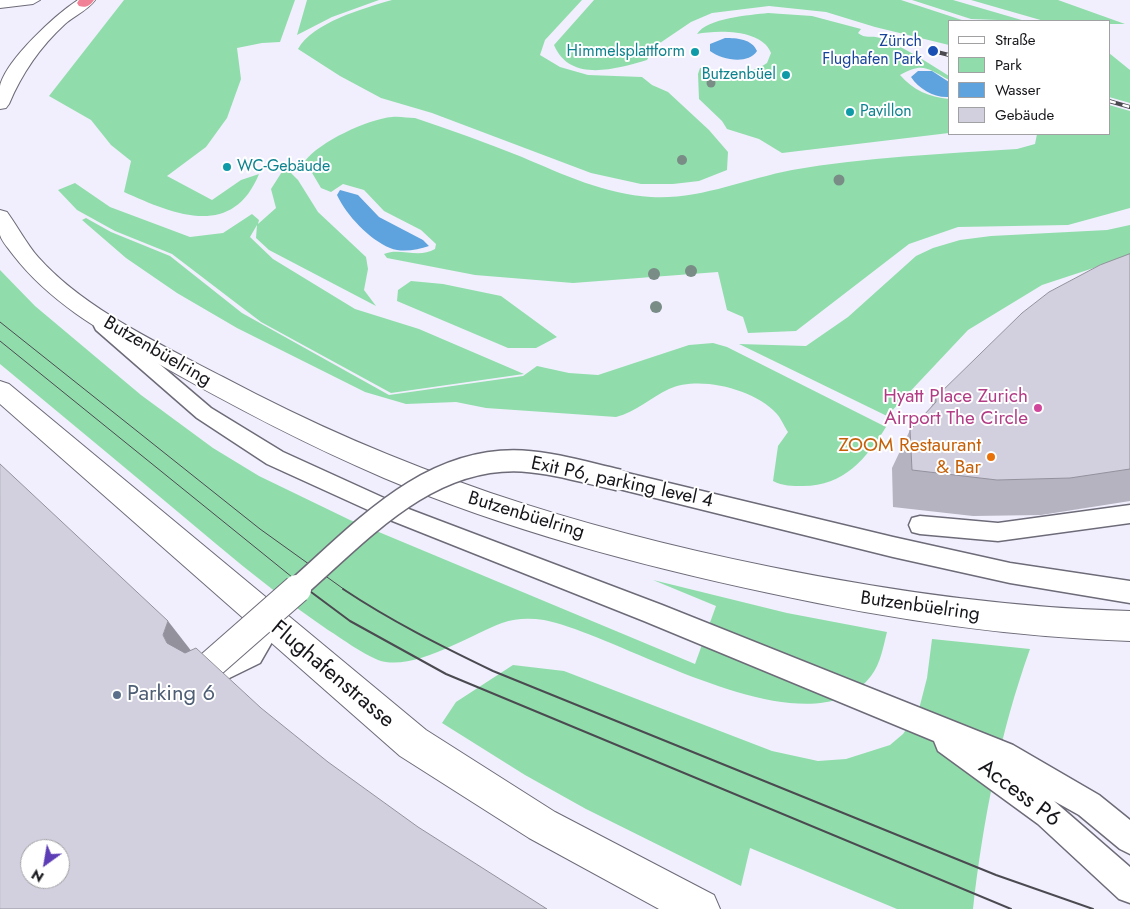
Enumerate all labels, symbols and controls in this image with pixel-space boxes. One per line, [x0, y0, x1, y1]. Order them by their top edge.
legend [948, 20, 1110, 135]
text: Straße [995, 29, 1035, 51]
place label: Zürich Flughafen Park [822, 32, 922, 70]
place label: Himmelsplattform [567, 42, 685, 62]
marker: Zürich Flughafen Park [926, 44, 940, 58]
marker: Himmelsplattform [689, 46, 701, 58]
text: Park [995, 54, 1022, 76]
place label: Butzenbüel [702, 65, 776, 85]
marker: Butzenbüel [780, 69, 792, 81]
text: Wasser [995, 79, 1041, 101]
place label: Pavillon [860, 102, 912, 122]
text: Gebäude [995, 104, 1054, 126]
marker: Pavillon [844, 106, 856, 118]
place label: WC-Gebäude [237, 157, 330, 177]
marker: WC-Gebäude [221, 161, 233, 173]
street label: Butzenbüelring [99, 312, 215, 392]
place label: Hyatt Place Zurich Airport The Circle [883, 386, 1028, 430]
marker: Hyatt Place Zurich Airport The Circle [1032, 402, 1044, 414]
place label: ZOOM Restaurant & Bar [839, 435, 981, 479]
marker: ZOOM Restaurant & Bar [985, 451, 997, 463]
street label: Exit P6, parking level 4 [529, 453, 715, 513]
street label: Butzenbüelring [465, 487, 587, 545]
street label: Butzenbüelring [859, 587, 981, 627]
street label: Flughafenstrasse [265, 616, 399, 734]
place label: Parking 6 [127, 682, 215, 708]
marker: Parking 6 [111, 689, 123, 701]
street label: Access P6 [973, 755, 1065, 833]
north arrow [20, 839, 70, 889]
text: N [28, 864, 48, 887]

